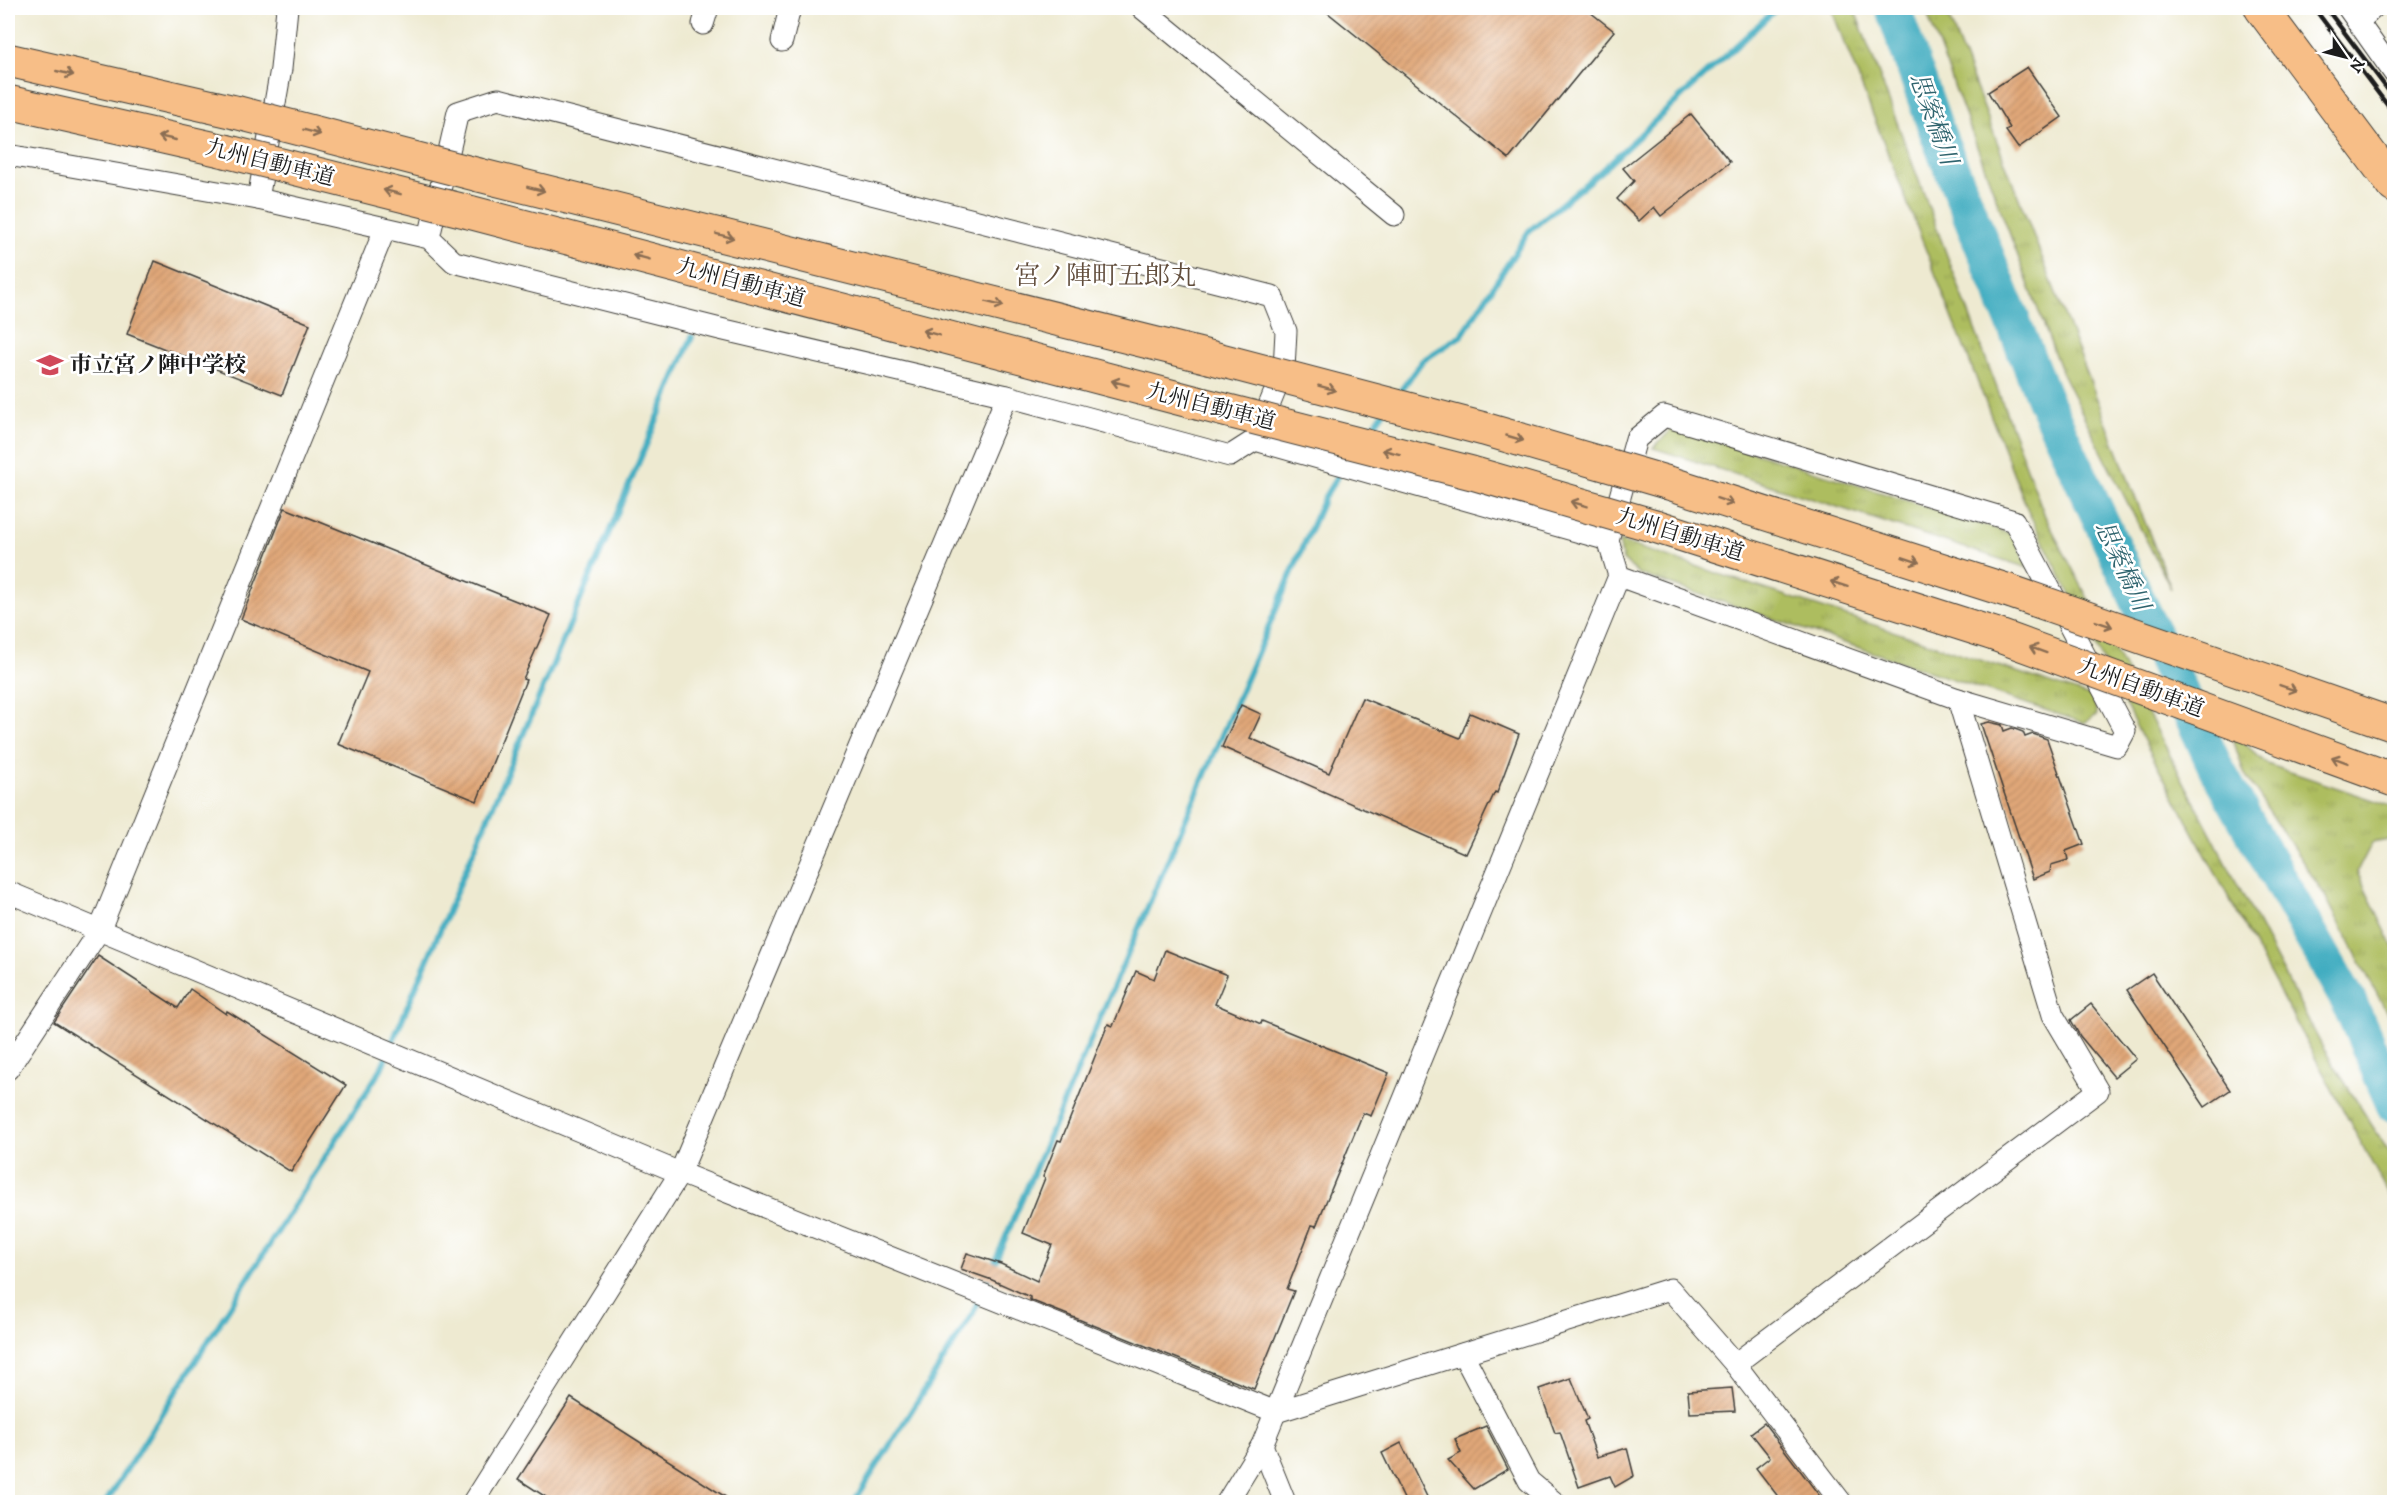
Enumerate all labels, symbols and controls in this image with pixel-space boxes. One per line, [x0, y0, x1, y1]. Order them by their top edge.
north arrow [2315, 27, 2375, 87]
text: N [2345, 54, 2368, 76]
one-way arrow [55, 67, 74, 79]
water label: 思案橋川 [1902, 69, 1965, 172]
one-way arrow [302, 126, 321, 138]
one-way arrow [158, 132, 178, 143]
street label: 九州自動車道 [203, 134, 337, 192]
one-way arrow [526, 184, 545, 195]
one-way arrow [382, 186, 401, 198]
one-way arrow [715, 231, 734, 243]
one-way arrow [632, 251, 651, 262]
street label: 九州自動車道 [674, 253, 808, 313]
district label: 宮ノ陣町五郎丸 [1014, 260, 1196, 293]
one-way arrow [986, 298, 1005, 310]
one-way arrow [922, 327, 941, 339]
school or university icon: 市立宮ノ陣中学校 [35, 350, 65, 380]
place label: 市立宮ノ陣中学校 [70, 352, 246, 379]
one-way arrow [1111, 377, 1130, 388]
street label: 九州自動車道 [1144, 378, 1278, 436]
one-way arrow [1317, 382, 1336, 394]
one-way arrow [1505, 433, 1524, 444]
one-way arrow [1381, 446, 1400, 458]
one-way arrow [1715, 496, 1734, 507]
one-way arrow [1570, 498, 1589, 509]
street label: 九州自動車道 [1613, 503, 1747, 567]
water label: 思案橋川 [2088, 516, 2157, 619]
one-way arrow [1901, 555, 1920, 566]
one-way arrow [1830, 578, 1849, 589]
one-way arrow [2094, 619, 2113, 630]
one-way arrow [2029, 644, 2048, 655]
street label: 九州自動車道 [2074, 653, 2208, 723]
one-way arrow [2279, 683, 2297, 694]
one-way arrow [2331, 754, 2349, 765]

